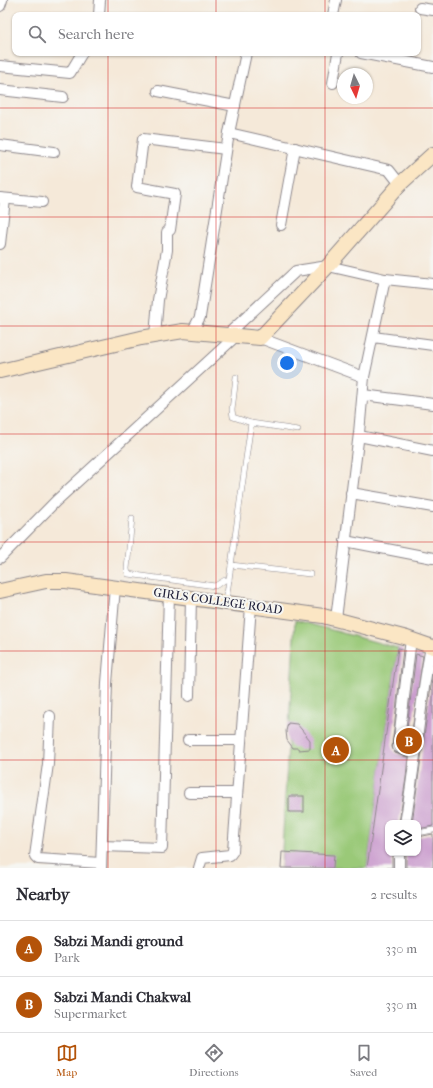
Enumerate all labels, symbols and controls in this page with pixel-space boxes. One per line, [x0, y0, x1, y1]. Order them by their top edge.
search box [12, 12, 421, 56]
icon: search [26, 23, 48, 45]
text: Search here [58, 25, 134, 43]
north arrow [337, 68, 373, 104]
your location [277, 353, 297, 373]
street label: GIRLS COLLEGE ROAD [153, 585, 283, 617]
pin: B [396, 726, 422, 756]
pin: A [323, 735, 349, 765]
map controls [385, 820, 421, 856]
button: layers [385, 820, 421, 856]
text: Nearby [16, 884, 70, 904]
text: 2 results [371, 887, 417, 902]
text: Sabzi Mandi ground [54, 932, 183, 950]
text: A [25, 941, 33, 956]
text: 330 m [386, 941, 417, 956]
text: Park [54, 950, 80, 965]
text: Sabzi Mandi Chakwal [54, 988, 191, 1006]
text: B [25, 997, 33, 1012]
text: 330 m [386, 997, 417, 1012]
text: Supermarket [54, 1006, 127, 1021]
tab: Map [56, 1042, 78, 1079]
tab: Directions [189, 1042, 239, 1079]
tab: Saved [350, 1042, 377, 1079]

